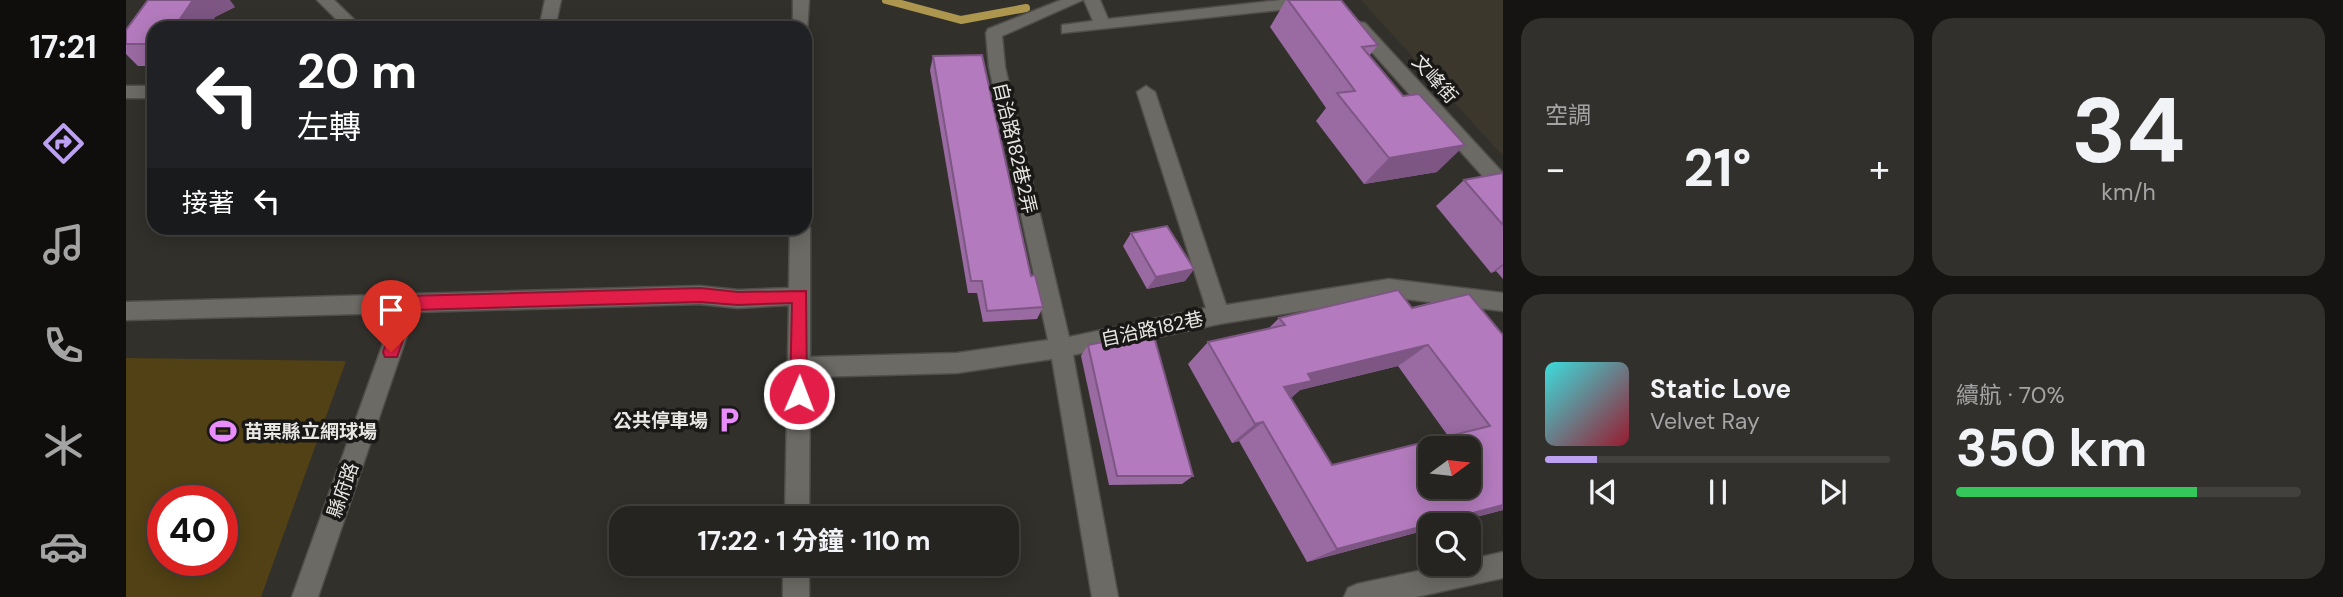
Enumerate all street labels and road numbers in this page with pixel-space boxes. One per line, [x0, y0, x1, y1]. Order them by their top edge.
street label: 文峰街 [1407, 49, 1463, 109]
street label: 自治路182巷2弄 [988, 80, 1042, 216]
street label: 自治路182巷 [1098, 306, 1206, 352]
street label: 縣府路 [322, 459, 364, 521]

